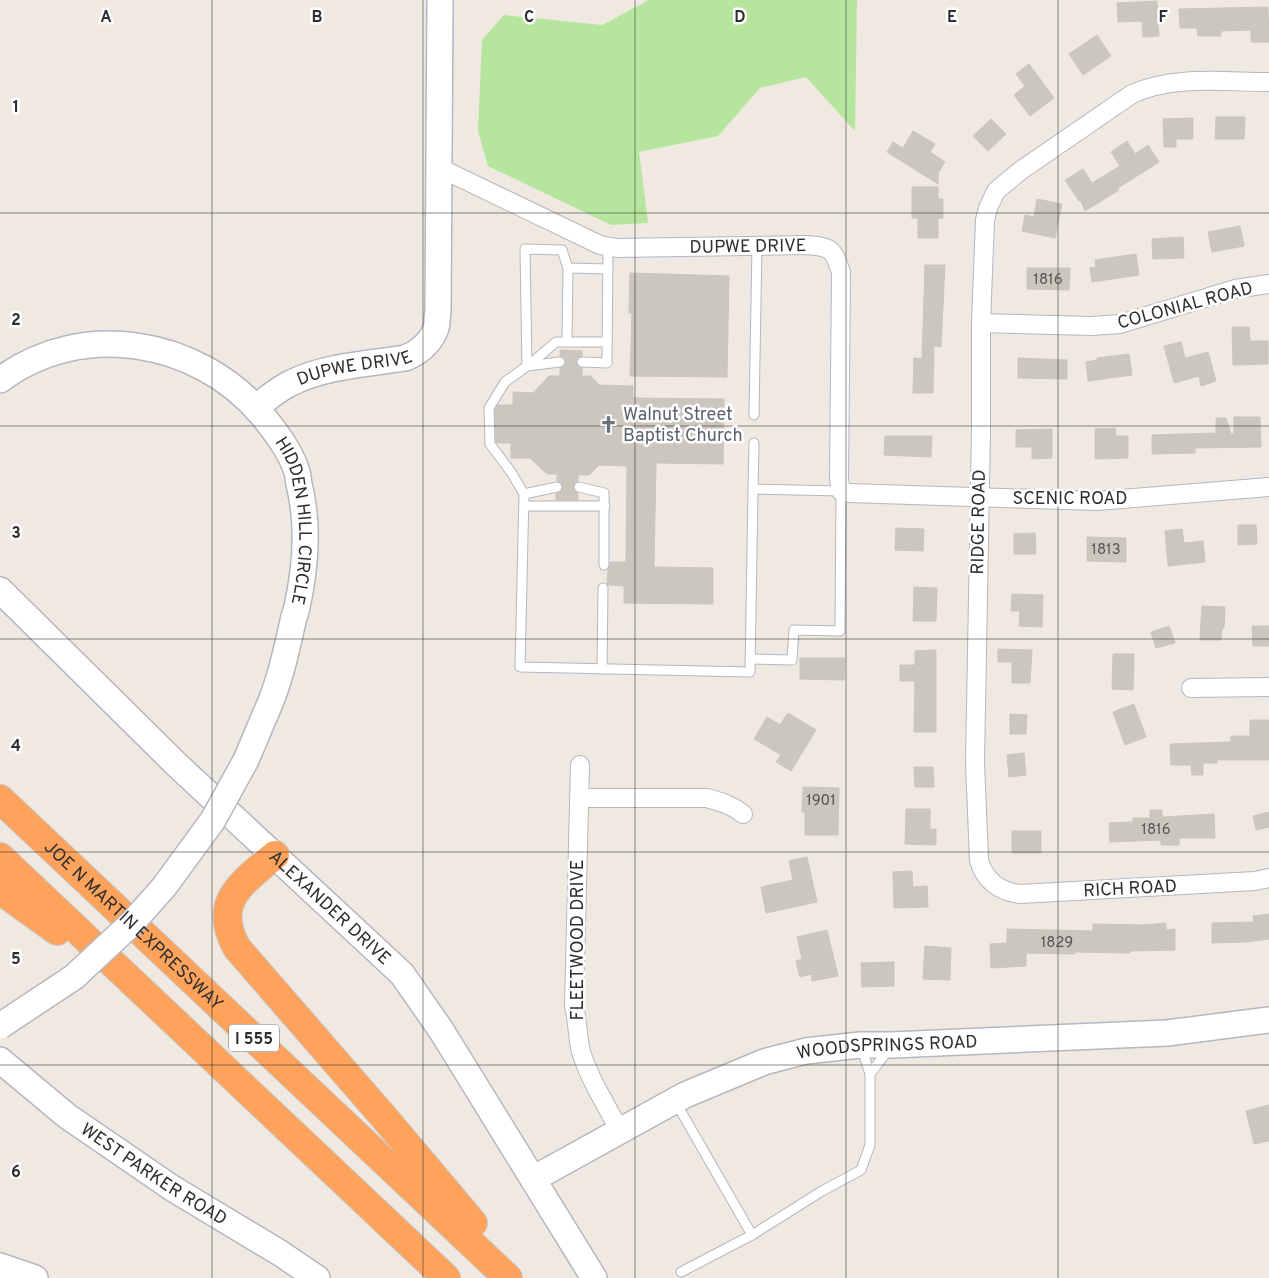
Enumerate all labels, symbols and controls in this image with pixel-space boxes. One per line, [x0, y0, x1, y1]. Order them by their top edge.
text: A [100, 8, 112, 28]
text: B [311, 8, 323, 28]
text: C [524, 8, 534, 28]
text: D [734, 8, 746, 28]
text: E [947, 8, 957, 28]
text: F [1158, 8, 1168, 28]
text: 1 [13, 98, 19, 118]
street label: DUPWE DRIVE [689, 235, 807, 260]
house number: 1816 [1033, 271, 1063, 290]
street label: COLONIAL ROAD [1115, 277, 1256, 336]
text: 2 [11, 311, 21, 331]
street label: DUPWE DRIVE [294, 346, 416, 392]
place label: Walnut Street Baptist Church [623, 404, 743, 448]
church icon: Walnut Street Baptist Church [599, 414, 619, 434]
street label: HIDDEN HILL CIRCLE [269, 433, 315, 607]
street label: RIDGE ROAD [967, 469, 992, 575]
street label: SCENIC ROAD [1012, 488, 1128, 511]
text: 3 [11, 524, 21, 544]
house number: 1813 [1091, 541, 1121, 560]
text: 4 [11, 737, 21, 757]
house number: 1901 [806, 792, 836, 811]
house number: 1816 [1141, 821, 1171, 840]
street label: JOE N MARTIN EXPRESSWAY [38, 836, 227, 1016]
street label: ALEXANDER DRIVE [263, 846, 395, 971]
street label: FLEETWOOD DRIVE [567, 859, 590, 1021]
street label: RICH ROAD [1083, 876, 1178, 903]
house number: 1829 [1041, 934, 1073, 953]
text: 5 [11, 950, 21, 970]
road number: I 555 [229, 1024, 279, 1052]
street label: WOODSPRINGS ROAD [794, 1031, 978, 1066]
street label: WEST PARKER ROAD [76, 1119, 231, 1231]
text: 6 [11, 1163, 21, 1183]

